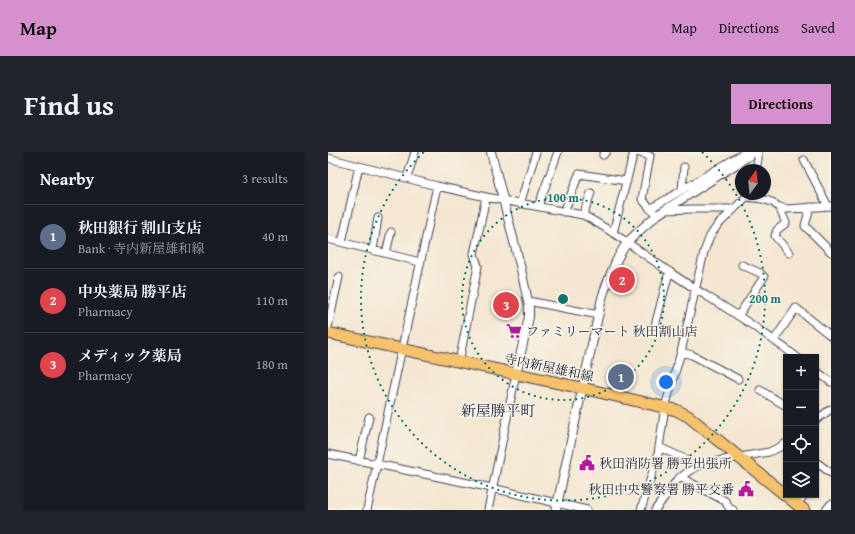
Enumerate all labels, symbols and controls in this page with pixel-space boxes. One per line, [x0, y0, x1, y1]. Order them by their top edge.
text: Map [20, 14, 57, 42]
text: Map [671, 18, 697, 38]
text: Directions [719, 18, 779, 38]
text: Saved [801, 18, 835, 38]
text: Find us [24, 84, 114, 125]
button: Directions [731, 84, 831, 124]
north arrow [735, 164, 771, 200]
text: Nearby [40, 166, 94, 191]
text: 3 results [242, 169, 288, 188]
text: 100 m [547, 189, 580, 206]
text: 秋田銀行 割山支店 [78, 217, 201, 238]
text: 1 [50, 227, 56, 246]
text: 40 m [262, 227, 288, 246]
text: Bank · 寺内新屋雄和線 [78, 239, 204, 258]
pin: 2 [609, 265, 635, 295]
text: 中央薬局 勝平店 [78, 281, 186, 302]
pin: 3 [493, 290, 519, 320]
text: 200 m [749, 290, 782, 307]
text: 2 [50, 291, 56, 310]
text: 110 m [256, 291, 288, 310]
centre of rings [556, 292, 570, 306]
text: Pharmacy [78, 302, 133, 321]
supermarket icon: ファミリーマート 秋田割山店 [505, 322, 523, 340]
place label: ファミリーマート 秋田割山店 [526, 322, 698, 341]
text: メディック薬局 [78, 345, 182, 366]
street label: 寺内新屋雄和線 [502, 349, 595, 386]
map controls [783, 354, 819, 498]
button: + [783, 354, 819, 390]
text: 3 [50, 355, 56, 374]
text: 180 m [256, 355, 288, 374]
pin: 1 [608, 362, 634, 392]
text: Pharmacy [78, 366, 133, 385]
your location [656, 372, 676, 392]
button: − [783, 390, 819, 426]
district label: 新屋勝平町 [460, 400, 536, 421]
button: locate [783, 426, 819, 462]
public building icon: 秋田消防署 勝平出張所 [578, 454, 596, 472]
place label: 秋田消防署 勝平出張所 [599, 454, 732, 473]
button: layers [783, 462, 819, 498]
place label: 秋田中央警察署 勝平交番 [588, 480, 734, 499]
public building icon: 秋田中央警察署 勝平交番 [737, 480, 755, 498]

